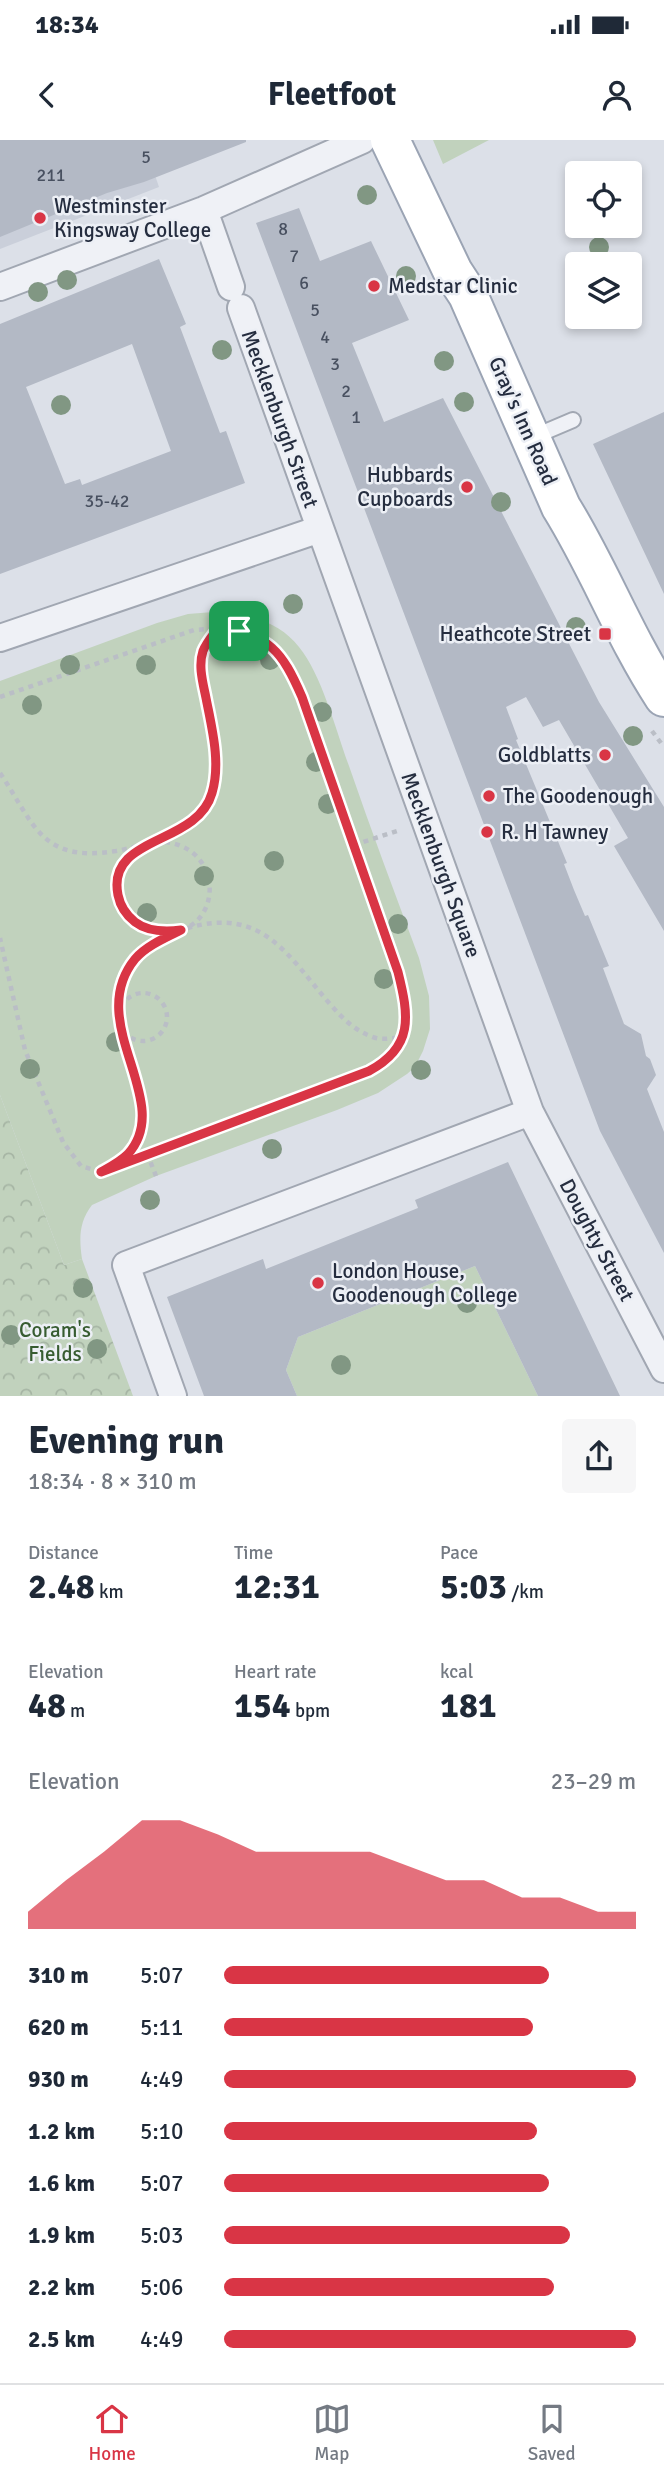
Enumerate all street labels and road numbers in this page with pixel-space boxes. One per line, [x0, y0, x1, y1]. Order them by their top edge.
street label: Mecklenburgh Street [236, 326, 324, 512]
street label: Gray's Inn Road [483, 353, 563, 489]
street label: Mecklenburgh Square [395, 769, 487, 961]
street label: Doughty Street [554, 1174, 640, 1306]

